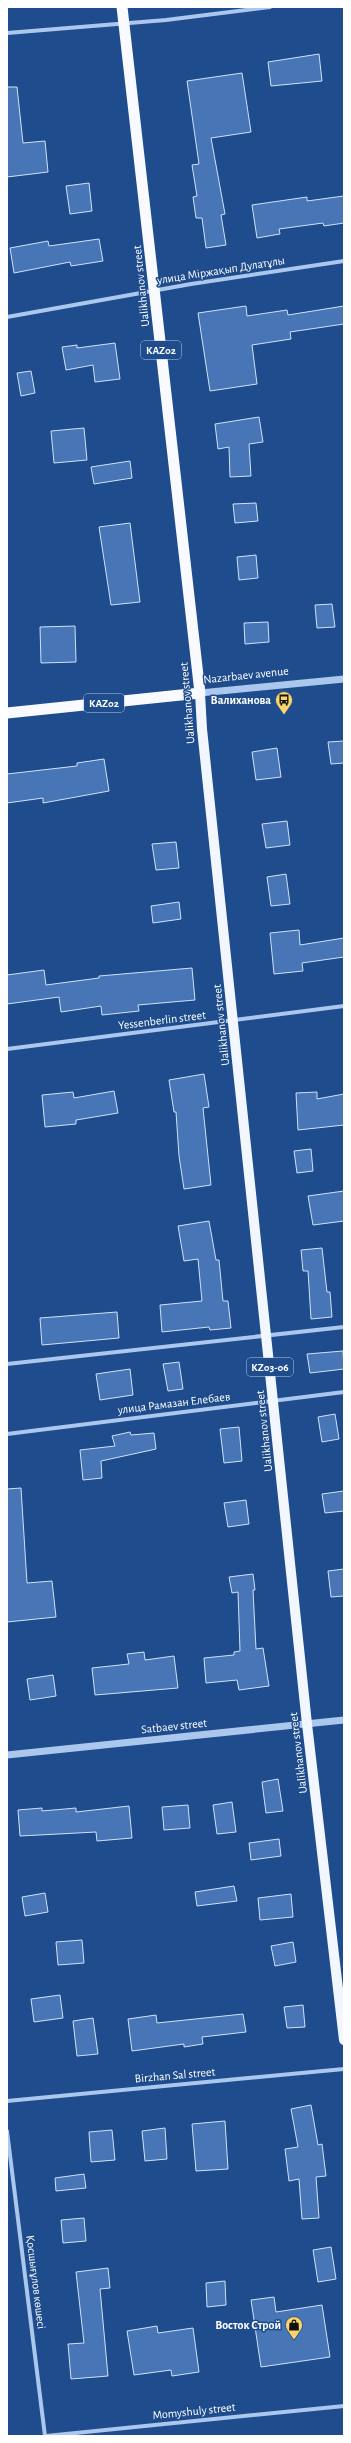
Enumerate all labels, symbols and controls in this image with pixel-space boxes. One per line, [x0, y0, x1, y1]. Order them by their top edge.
street label: Ualikhanov street [131, 245, 151, 327]
street label: улица Міржақып Дулатұлы [155, 254, 286, 287]
road number: KАZ02 [141, 341, 181, 359]
street label: Ualikhanov street [177, 662, 197, 744]
street label: Nazarbaev avenue [203, 665, 289, 685]
bus stop icon: Валиханова [274, 690, 294, 715]
road number: KАZ02 [84, 694, 124, 712]
place label: Валиханова [211, 694, 271, 706]
street label: Ualikhanov street [211, 984, 231, 1066]
street label: Yessenberlin street [117, 1009, 207, 1031]
road number: KZ03-06 [247, 1358, 293, 1376]
street label: улица Рамазан Елебаев [116, 1390, 232, 1417]
street label: Ualikhanov street [254, 1390, 274, 1472]
street label: Ualikhanov street [287, 1712, 309, 1794]
street label: Satbaev street [140, 1717, 208, 1735]
street label: Birzhan Sal street [134, 2065, 216, 2085]
street label: Қосшығұлов көшесі [24, 2234, 48, 2330]
shop icon: Восток Строй [284, 2315, 304, 2340]
place label: Восток Строй [215, 2319, 281, 2331]
street label: Momyshuly street [152, 2401, 236, 2422]

